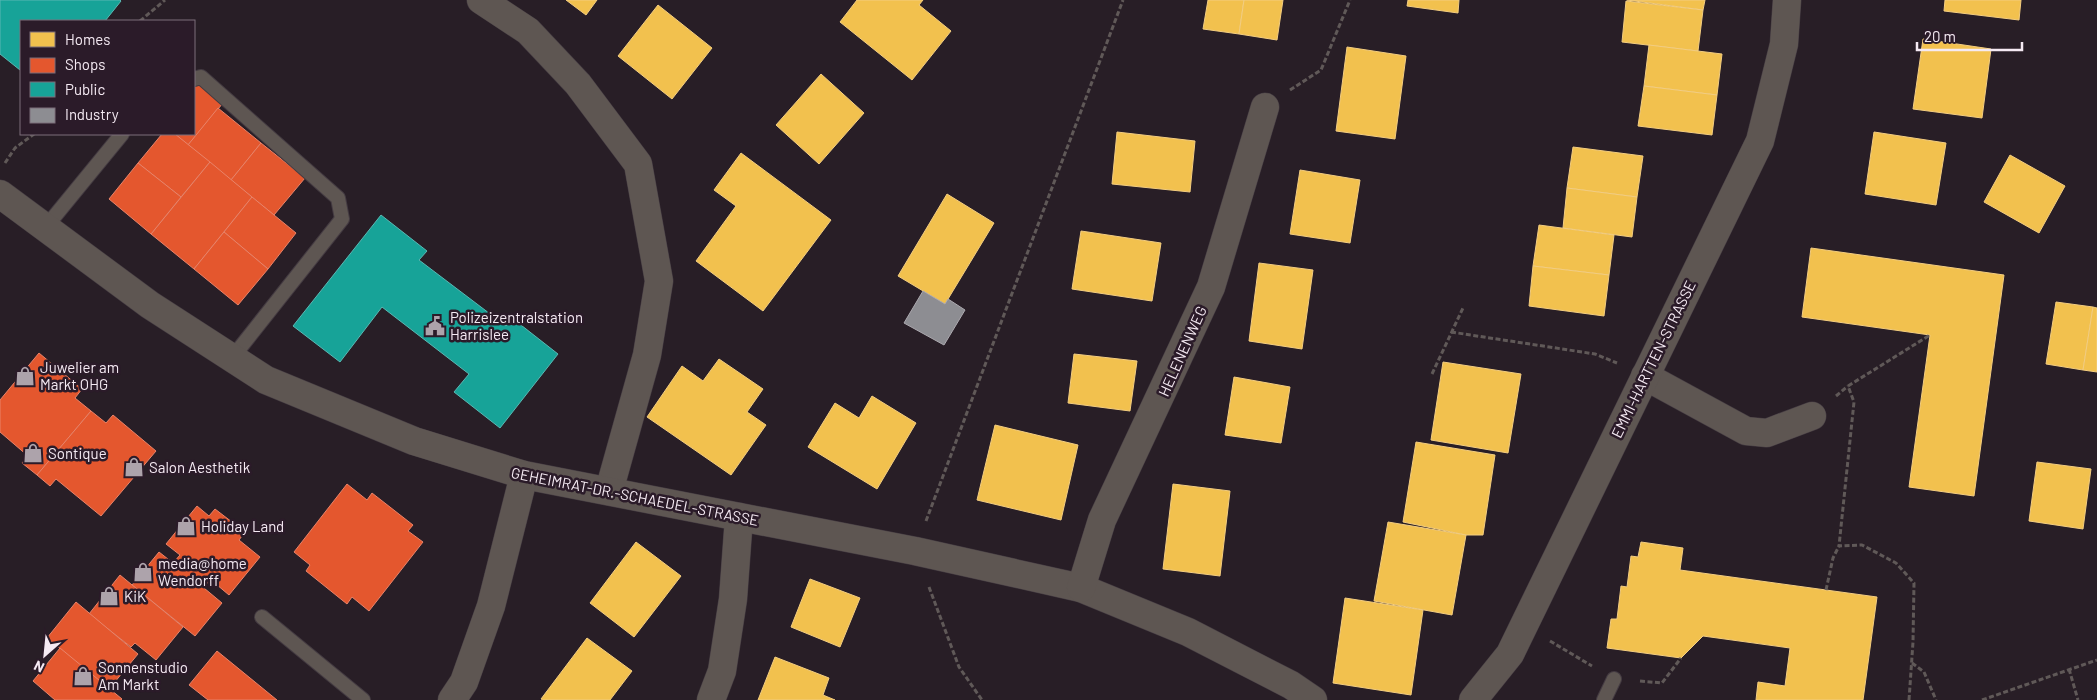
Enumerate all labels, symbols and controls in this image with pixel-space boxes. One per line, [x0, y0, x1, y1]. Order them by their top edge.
legend [20, 20, 195, 135]
scale bar [1917, 20, 2022, 52]
text: 20 m [1924, 27, 1956, 45]
text: Homes [65, 30, 110, 48]
text: Shops [65, 55, 105, 73]
text: Public [65, 80, 105, 98]
text: Industry [65, 105, 119, 123]
street label: EMMI-HARTTEN-STRASSE [1607, 277, 1699, 441]
street label: HELENENWEG [1154, 303, 1210, 399]
place label: Polizeizentralstation Harrislee [450, 308, 583, 343]
public building icon: Polizeizentralstation Harrislee [424, 315, 446, 337]
place label: Juwelier am Markt OHG [40, 358, 119, 393]
shop icon: Juwelier am Markt OHG [14, 365, 36, 387]
shop icon: Sontique [22, 442, 44, 464]
place label: Sontique [48, 444, 107, 462]
shop icon: Salon Aesthetik [123, 456, 145, 478]
place label: Salon Aesthetik [149, 458, 251, 476]
street label: GEHEIMRAT-DR.-SCHAEDEL-STRASSE [510, 463, 760, 529]
shop icon: Holiday Land [175, 515, 197, 537]
place label: Holiday Land [201, 517, 284, 535]
place label: media@home Wendorff [158, 554, 247, 589]
shop icon: media@home Wendorff [132, 561, 154, 583]
shop icon: KiK [98, 585, 120, 607]
place label: KiK [124, 587, 146, 605]
north arrow [20, 630, 70, 680]
text: N [31, 657, 47, 677]
place label: Sonnenstudio Am Markt [98, 658, 188, 693]
shop icon: Sonnenstudio Am Markt [72, 665, 94, 687]

